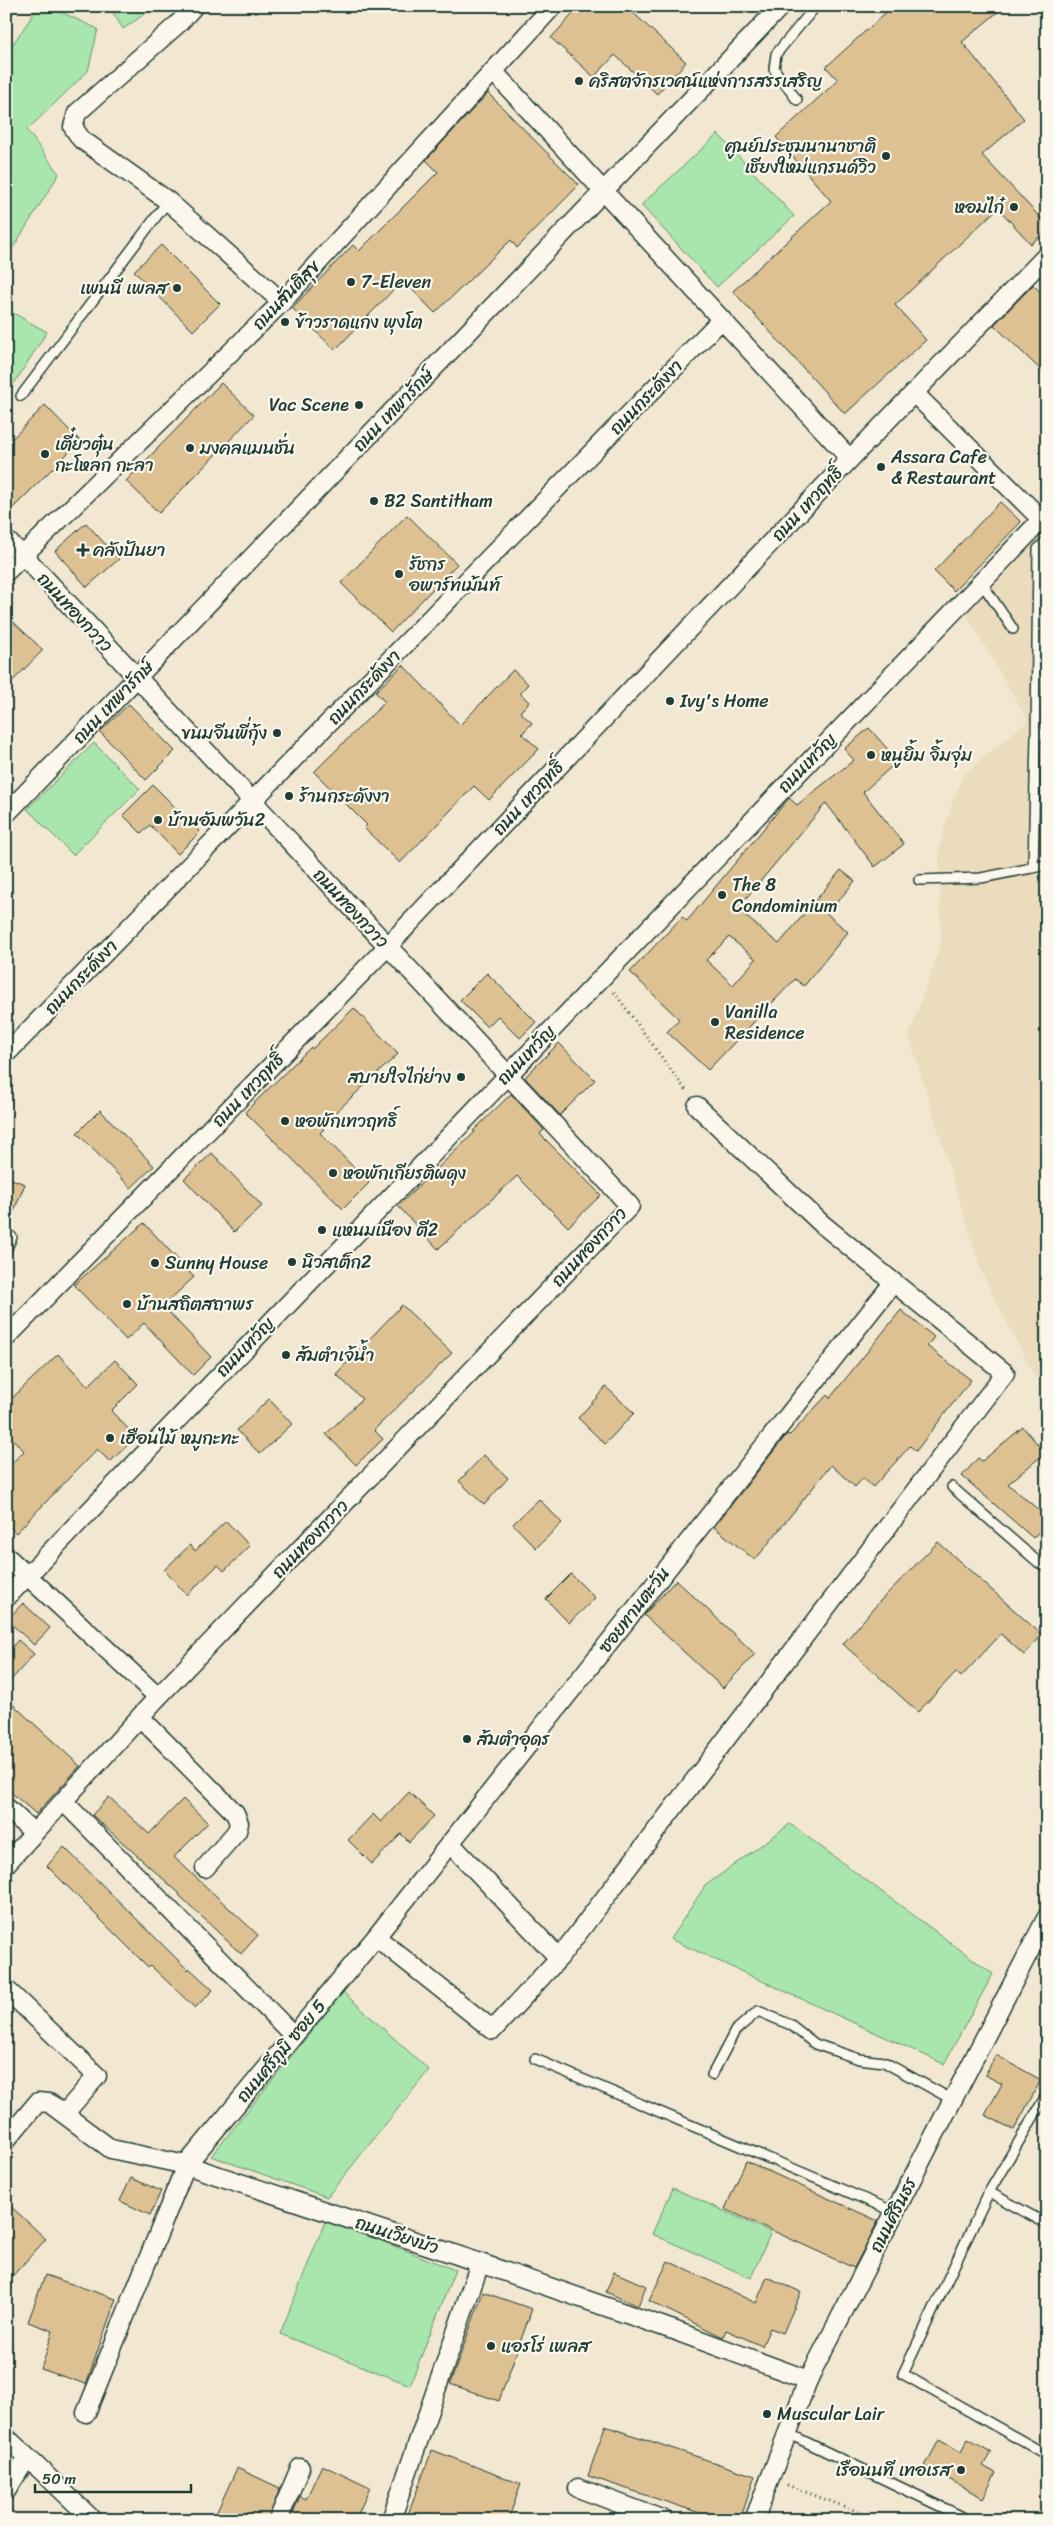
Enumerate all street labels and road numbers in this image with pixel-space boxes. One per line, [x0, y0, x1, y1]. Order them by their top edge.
street label: ถนนสันติสุข [244, 252, 329, 338]
street label: ถนนกระดังงา [601, 351, 691, 443]
street label: ถนน เทพารักษ์ [344, 358, 444, 460]
street label: ถนน เทวฤทธิ์ [763, 455, 854, 549]
street label: ถนนทองกวาว [29, 564, 121, 660]
street label: ถนนกระดังงา [319, 641, 409, 733]
street label: ถนน เทพารักษ์ [64, 650, 164, 752]
street label: ถนนเทวัญ [770, 725, 844, 801]
street label: ถนน เทวฤทธิ์ [484, 749, 575, 843]
street label: ถนนทองกวาว [305, 860, 397, 956]
street label: ถนนกระดังงา [36, 931, 126, 1023]
street label: ถนนเทวัญ [489, 1017, 563, 1093]
street label: ถนน เทวฤทธิ์ [204, 1042, 295, 1135]
street label: ถนนทองกวาว [543, 1199, 635, 1295]
street label: ถนนเทวัญ [208, 1309, 282, 1385]
street label: ถนนทองกวาว [263, 1492, 357, 1586]
street label: ซอยทานตะวัน [590, 1560, 678, 1660]
street label: ถนนศรีภูมิ ซอย 5 [228, 1992, 334, 2110]
street label: ถนนศิรินธร [860, 2171, 926, 2259]
street label: ถนนเวียงบัว [351, 2206, 443, 2264]

